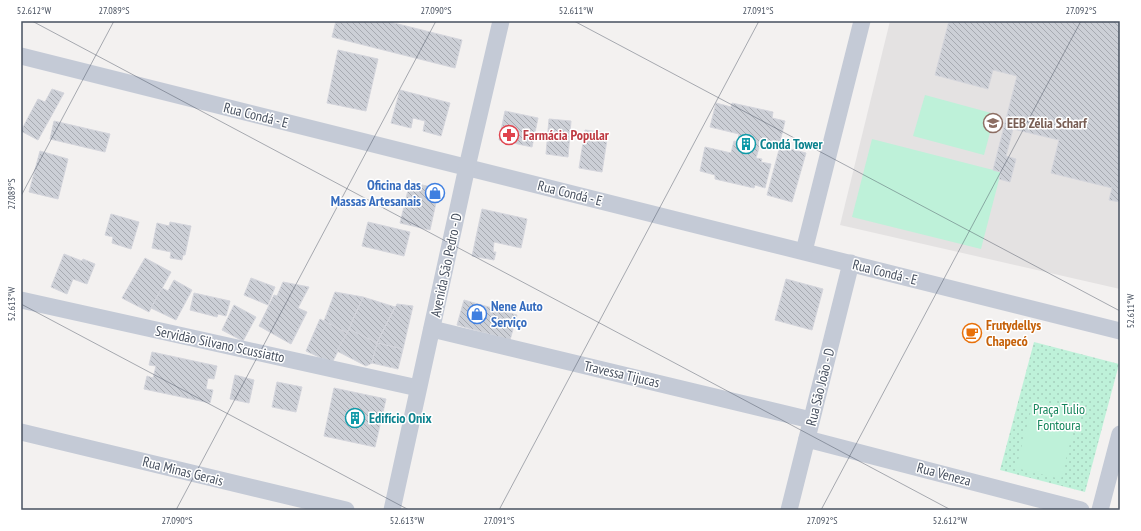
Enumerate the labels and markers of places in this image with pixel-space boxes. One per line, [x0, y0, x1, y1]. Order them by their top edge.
school or university icon: EEB Zélia Scharf [982, 112, 1004, 134]
place label: EEB Zélia Scharf [1007, 114, 1088, 132]
pharmacy icon: Farmácia Popular [498, 124, 520, 146]
place label: Farmácia Popular [523, 126, 610, 144]
building icon: Condá Tower [735, 133, 757, 155]
place label: Condá Tower [760, 135, 824, 153]
place label: Oficina das Massas Artesanais [331, 176, 421, 210]
shop icon: Oficina das Massas Artesanais [424, 182, 446, 204]
place label: Nene Auto Serviço [491, 297, 543, 331]
shop icon: Nene Auto Serviço [466, 303, 488, 325]
place label: Frutydellys Chapecó [986, 316, 1041, 350]
cafe icon: Frutydellys Chapecó [961, 322, 983, 344]
building icon: Edifício Onix [344, 407, 366, 429]
place label: Edifício Onix [369, 409, 432, 427]

